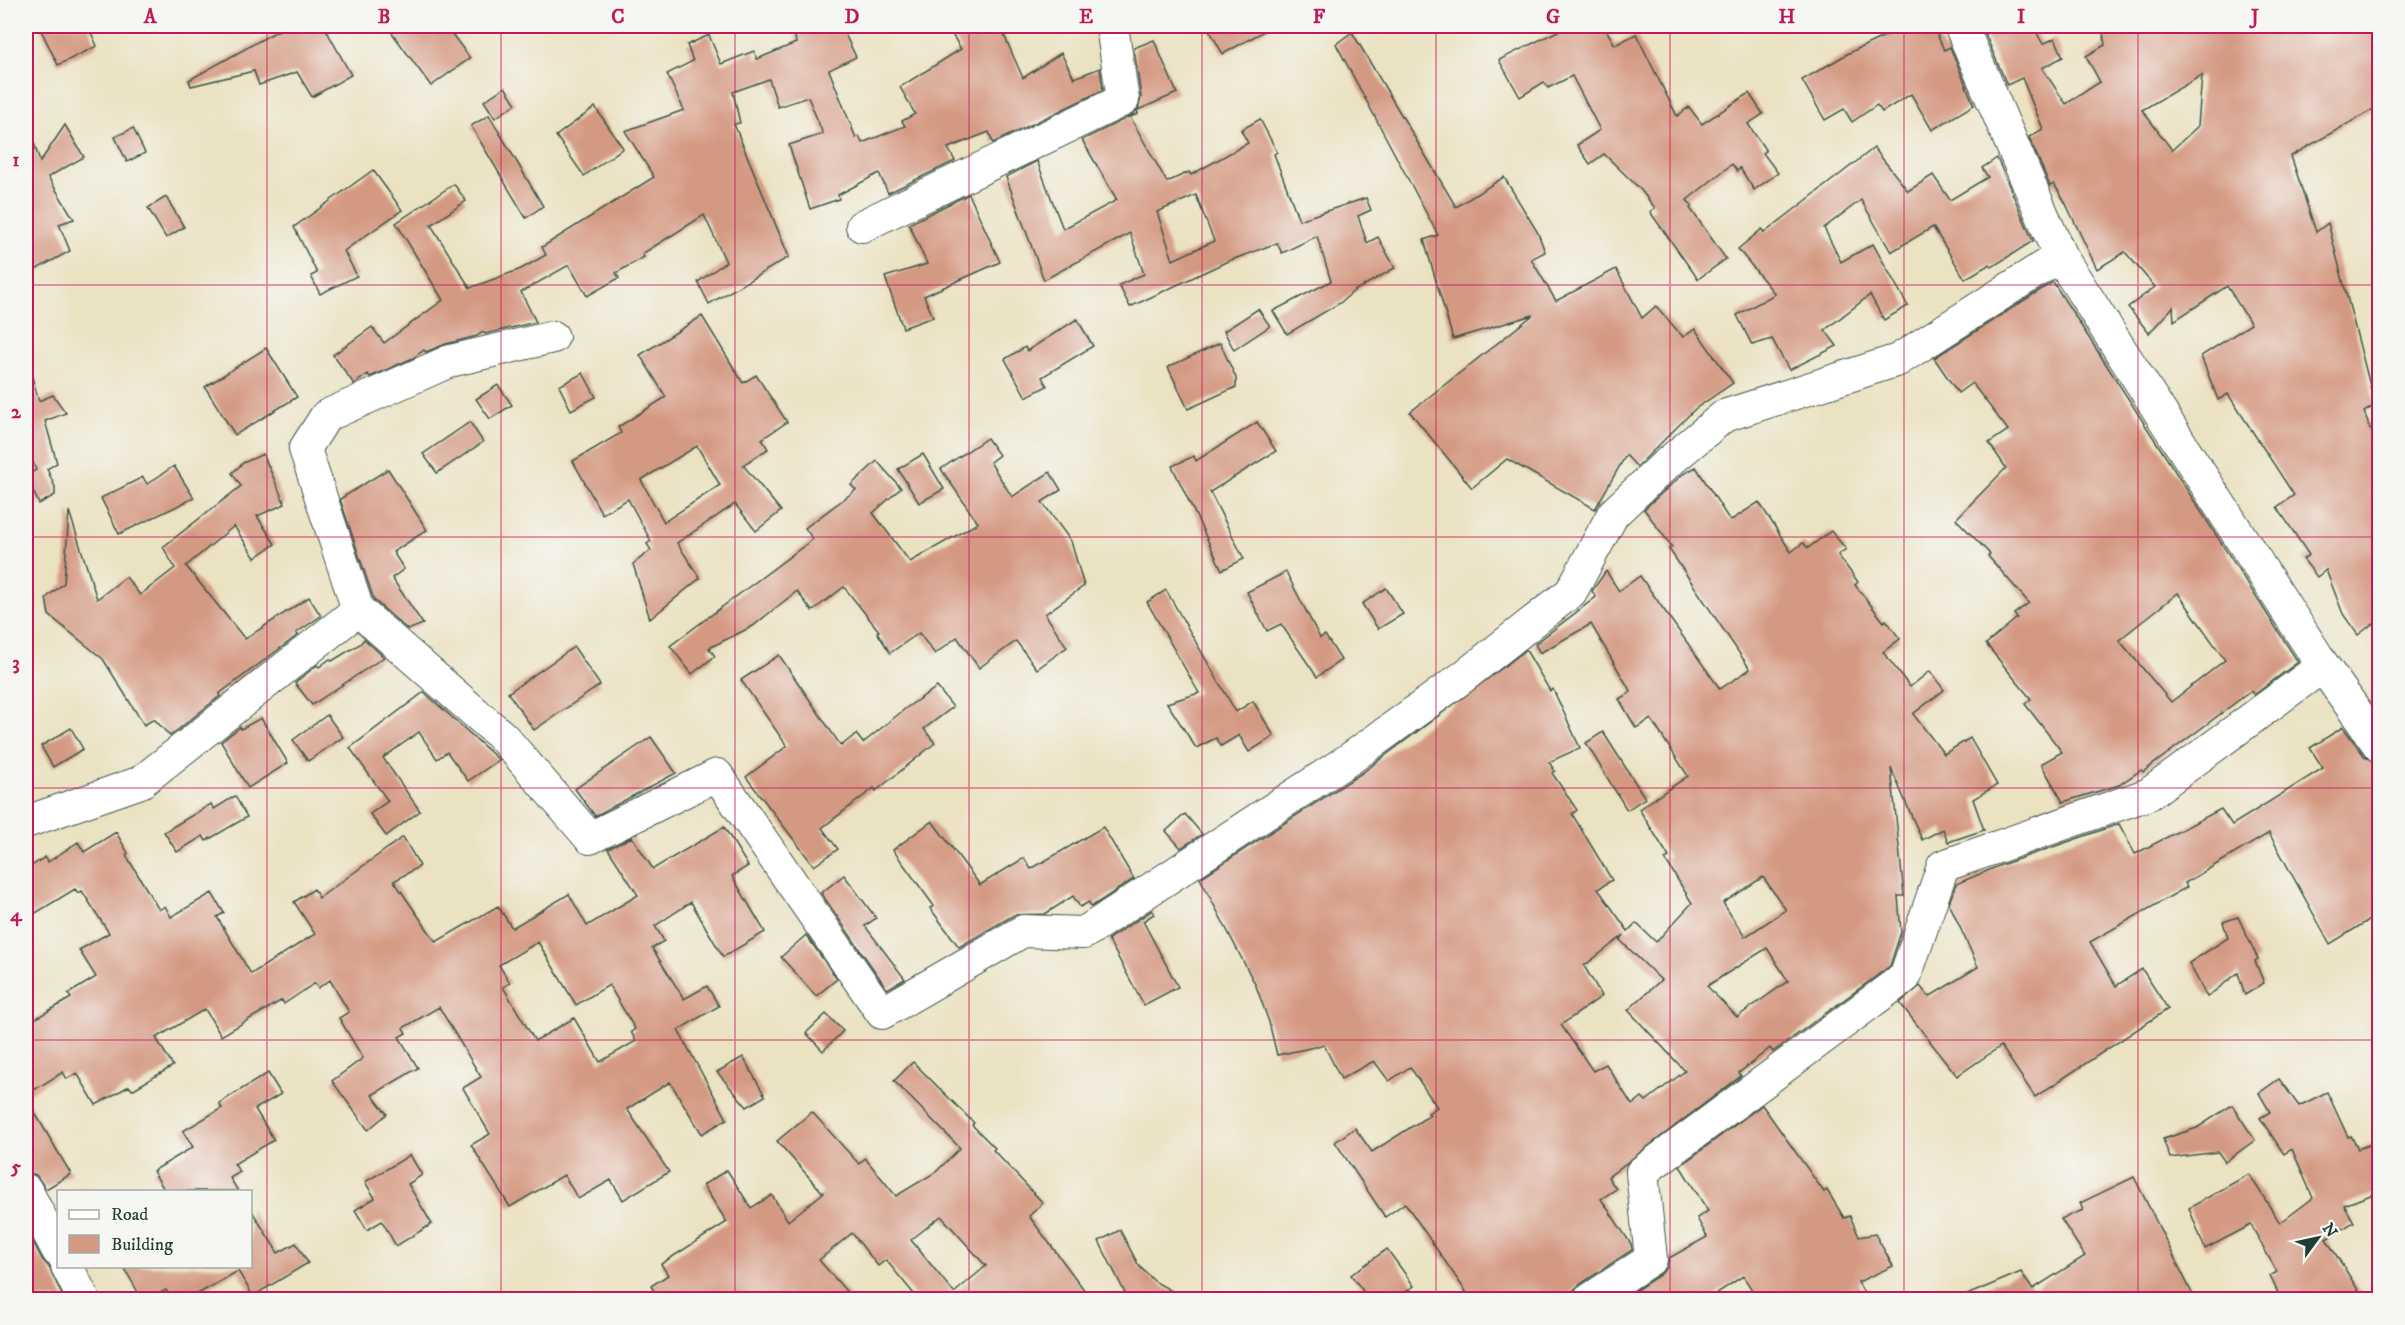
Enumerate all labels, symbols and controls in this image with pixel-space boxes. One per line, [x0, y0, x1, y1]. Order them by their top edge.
text: A [143, 5, 158, 30]
text: B [378, 5, 390, 30]
text: C [611, 5, 625, 30]
text: D [845, 5, 860, 30]
text: E [1079, 5, 1093, 30]
text: F [1313, 5, 1326, 30]
text: G [1546, 5, 1560, 30]
text: H [1779, 5, 1796, 30]
text: I [2017, 5, 2025, 30]
text: J [2249, 5, 2259, 30]
text: 1 [12, 148, 20, 173]
text: 2 [11, 400, 22, 425]
text: 3 [12, 651, 20, 676]
text: 4 [10, 903, 23, 928]
text: 5 [10, 1155, 21, 1180]
legend [57, 1190, 252, 1268]
text: Road [111, 1204, 148, 1226]
north arrow [2288, 1208, 2348, 1268]
text: N [2318, 1219, 2342, 1241]
text: Building [111, 1234, 173, 1256]

